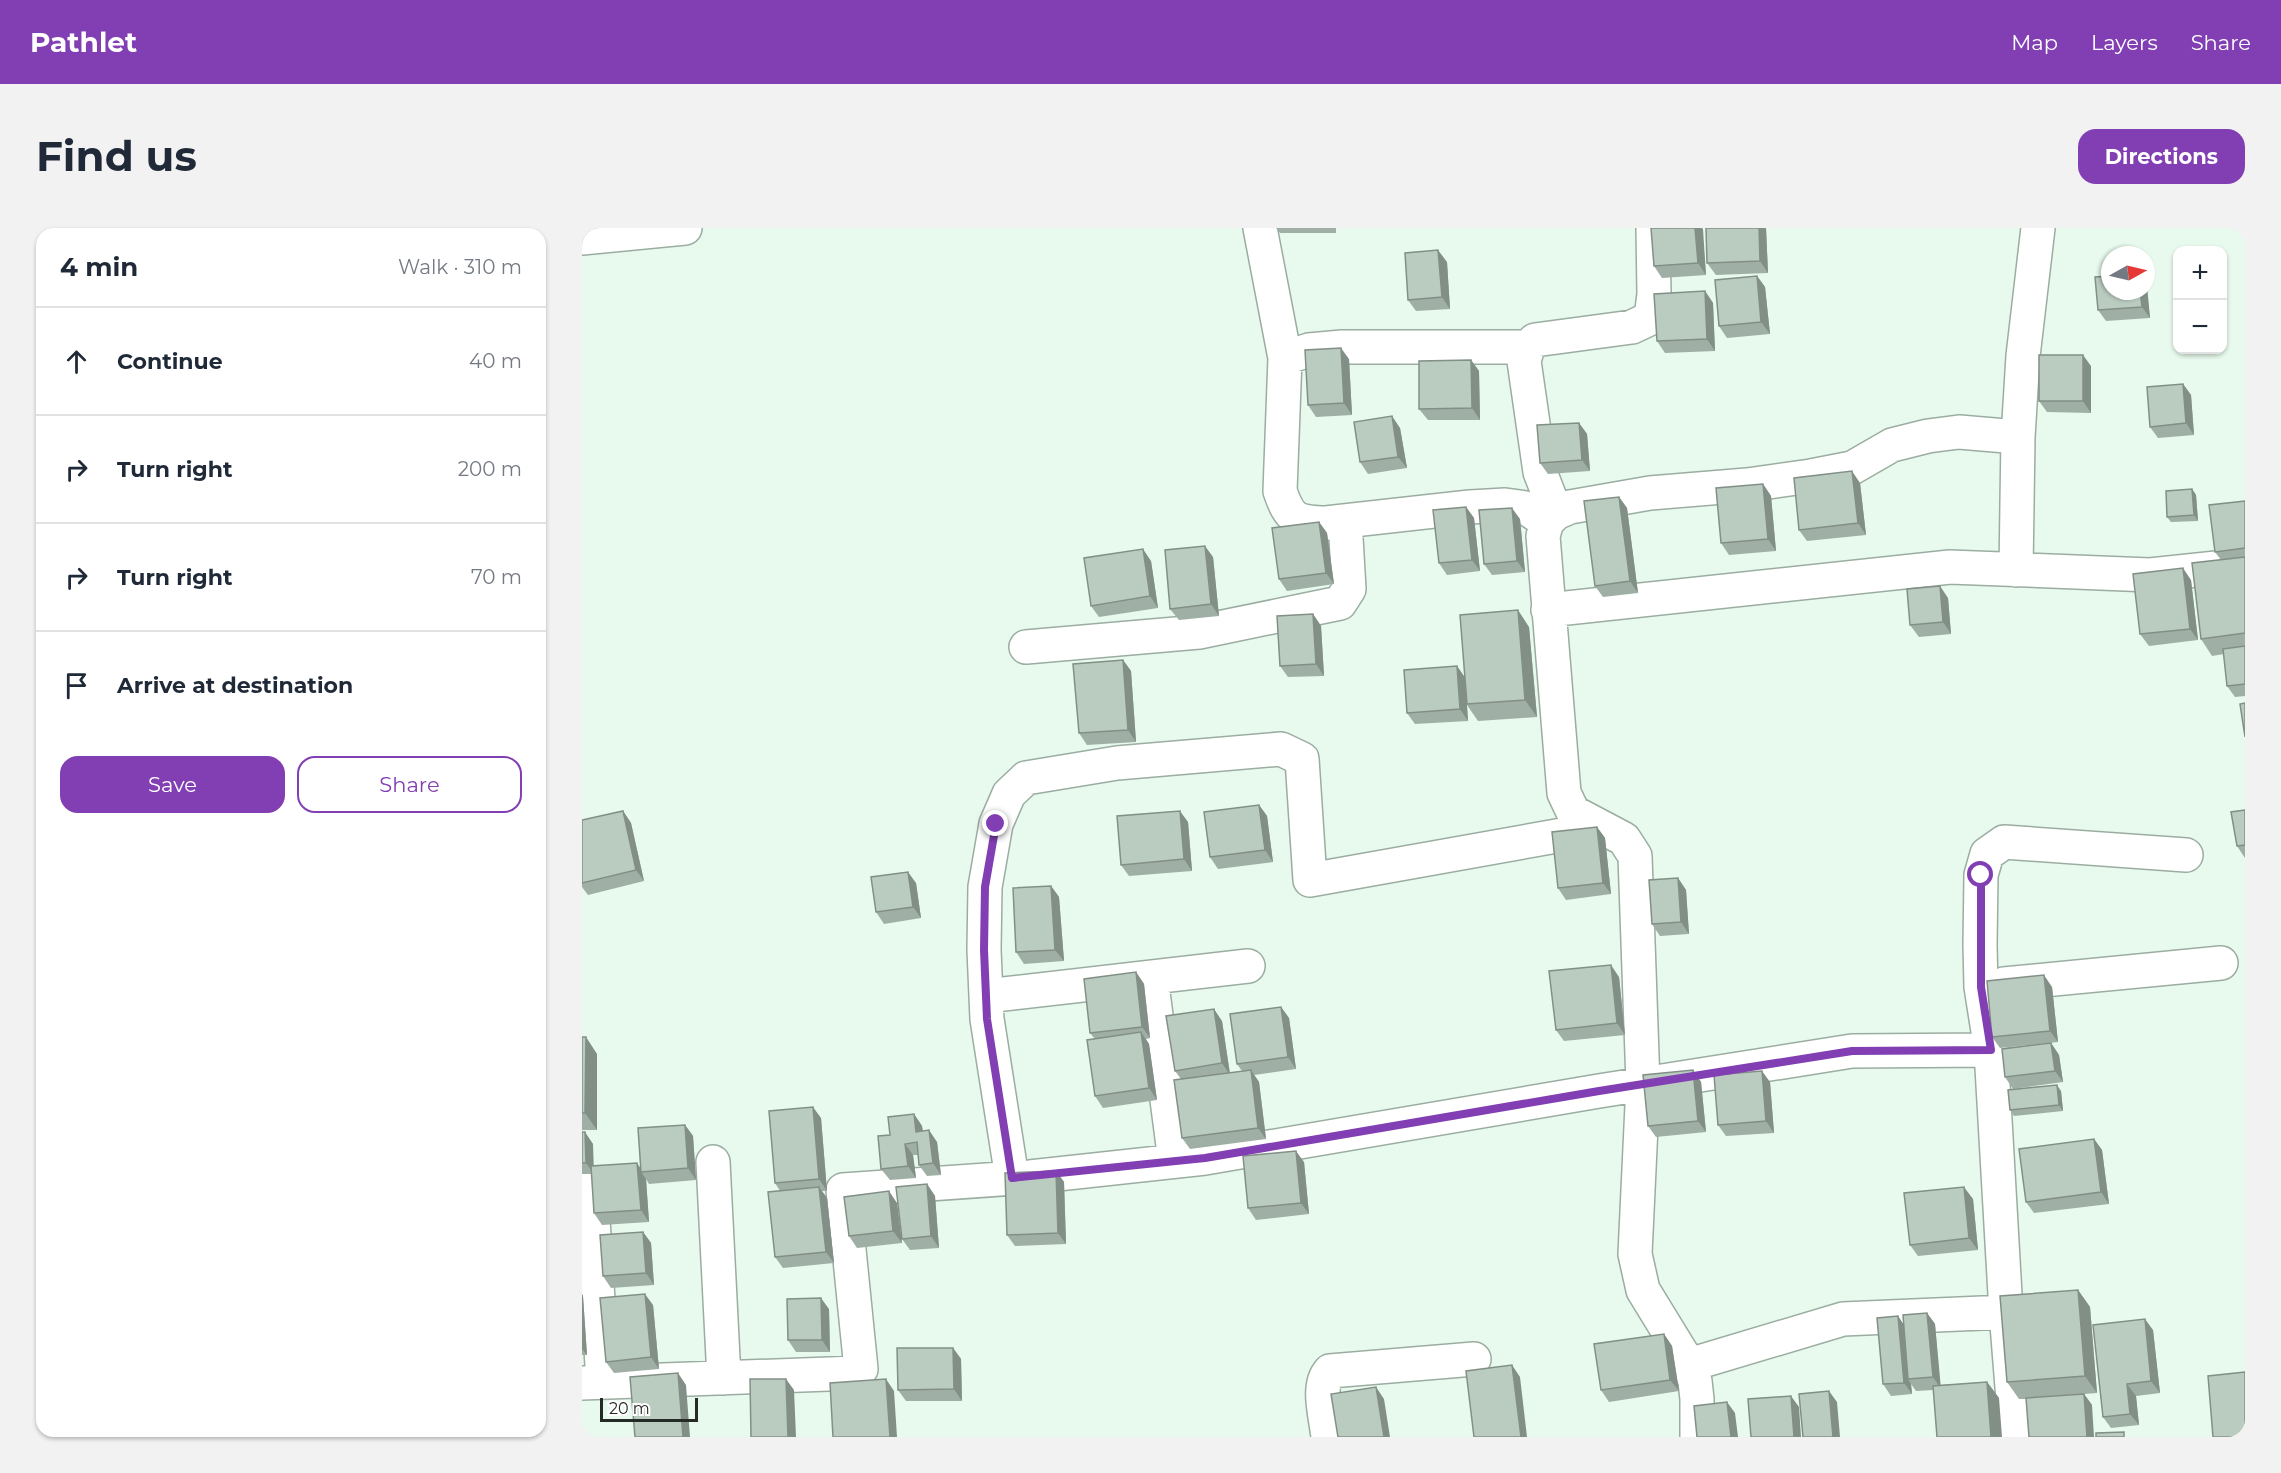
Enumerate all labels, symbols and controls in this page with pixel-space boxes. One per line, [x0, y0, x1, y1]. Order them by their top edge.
text: Pathlet [30, 25, 137, 59]
text: Map [2011, 30, 2058, 55]
text: Layers [2091, 30, 2158, 55]
text: Share [2191, 30, 2251, 55]
button: Directions [2078, 129, 2245, 184]
text: Find us [36, 130, 197, 182]
north arrow [2101, 246, 2155, 300]
map controls [2173, 246, 2227, 354]
button: + [2173, 246, 2227, 300]
text: 4 min [60, 251, 138, 283]
text: Walk · 310 m [398, 255, 522, 279]
button: − [2173, 300, 2227, 354]
icon: ahead [60, 345, 93, 378]
text: Continue [117, 348, 223, 375]
text: 40 m [469, 349, 522, 373]
icon: right [60, 453, 93, 486]
text: Turn right [117, 456, 232, 483]
text: 200 m [458, 457, 522, 481]
icon: right [60, 561, 93, 594]
text: Turn right [117, 564, 232, 591]
text: 70 m [471, 565, 522, 589]
icon: arrive [60, 669, 93, 702]
text: Arrive at destination [117, 672, 353, 699]
button: Save [60, 756, 285, 813]
button: Share [297, 756, 522, 813]
route end [982, 810, 1008, 836]
route start [1967, 861, 1993, 887]
scale bar [600, 1395, 698, 1422]
text: 20 m [609, 1399, 650, 1418]

